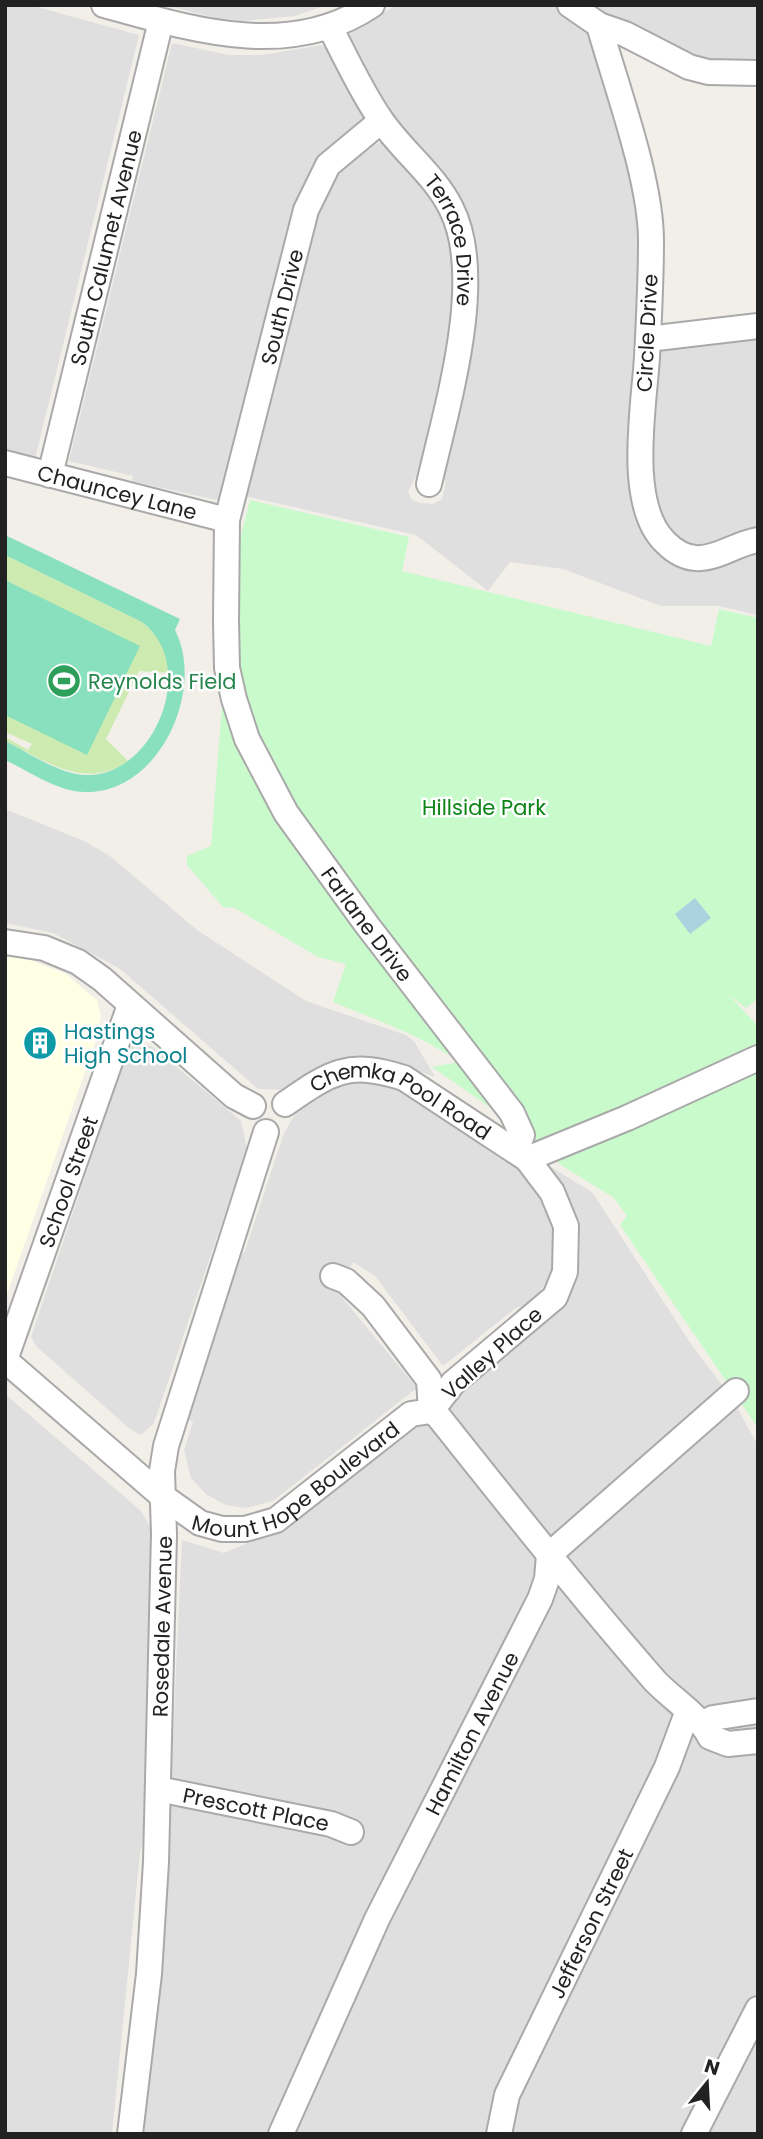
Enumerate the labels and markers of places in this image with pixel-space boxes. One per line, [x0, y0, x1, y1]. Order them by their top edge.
sports icon: Reynolds Field [45, 662, 83, 700]
place label: Reynolds Field [88, 667, 237, 696]
place label: Hastings High School [64, 1017, 188, 1070]
building icon: Hastings High School [21, 1024, 59, 1062]

